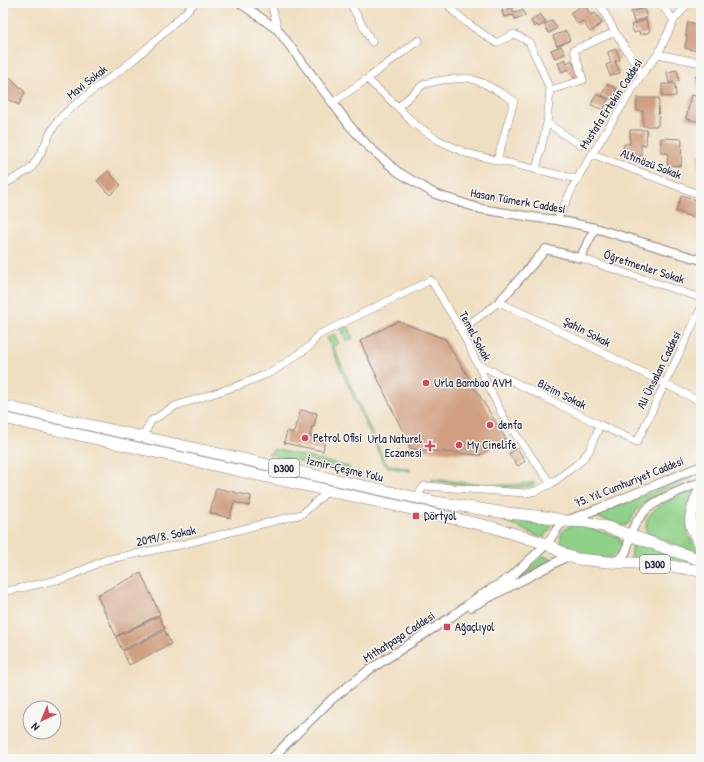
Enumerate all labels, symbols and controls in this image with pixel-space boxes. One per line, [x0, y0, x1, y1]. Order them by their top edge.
street label: Mustafa Ertekin Caddesi [575, 55, 646, 152]
street label: Mavi Sokak [63, 60, 110, 103]
street label: Altınözü Sokak [618, 144, 684, 183]
street label: Hasan Tümerk Caddesi [469, 184, 567, 217]
street label: Öğretmenler Sokak [601, 245, 687, 288]
street label: Temel Sokak [455, 308, 496, 364]
street label: Şahin Sokak [561, 312, 614, 351]
street label: Ali Ünsalan Caddesi [632, 328, 685, 412]
place label: Urla Bamboo AVM [434, 374, 512, 391]
street label: Bizim Sokak [535, 374, 590, 413]
marker: Urla Bamboo AVM [421, 378, 431, 388]
place label: denfa [498, 416, 522, 433]
marker: denfa [485, 420, 495, 430]
place label: Petrol Ofisi [313, 429, 362, 446]
place label: Urla Naturel Eczanesi [368, 430, 423, 461]
marker: Petrol Ofisi [300, 433, 310, 443]
place label: My Cinelife [467, 436, 517, 453]
marker: My Cinelife [454, 440, 464, 450]
marker: Urla Naturel Eczanesi [425, 441, 435, 451]
street label: İzmir-Çeşme Yolu [305, 451, 385, 486]
street label: 75. Yıl Cumhuriyet Caddesi [572, 452, 686, 511]
road number: D300 [269, 459, 299, 477]
place label: Dörtyol [424, 507, 457, 524]
marker: Dörtyol [411, 511, 421, 521]
street label: 2019/8. Sokak [135, 521, 197, 550]
road number: D300 [640, 555, 670, 573]
street label: Mithatpaşa Caddesi [360, 607, 438, 666]
place label: Ağaçlıyol [455, 618, 495, 635]
marker: Ağaçlıyol [442, 622, 452, 632]
north arrow [22, 700, 62, 740]
text: N [28, 720, 42, 734]

